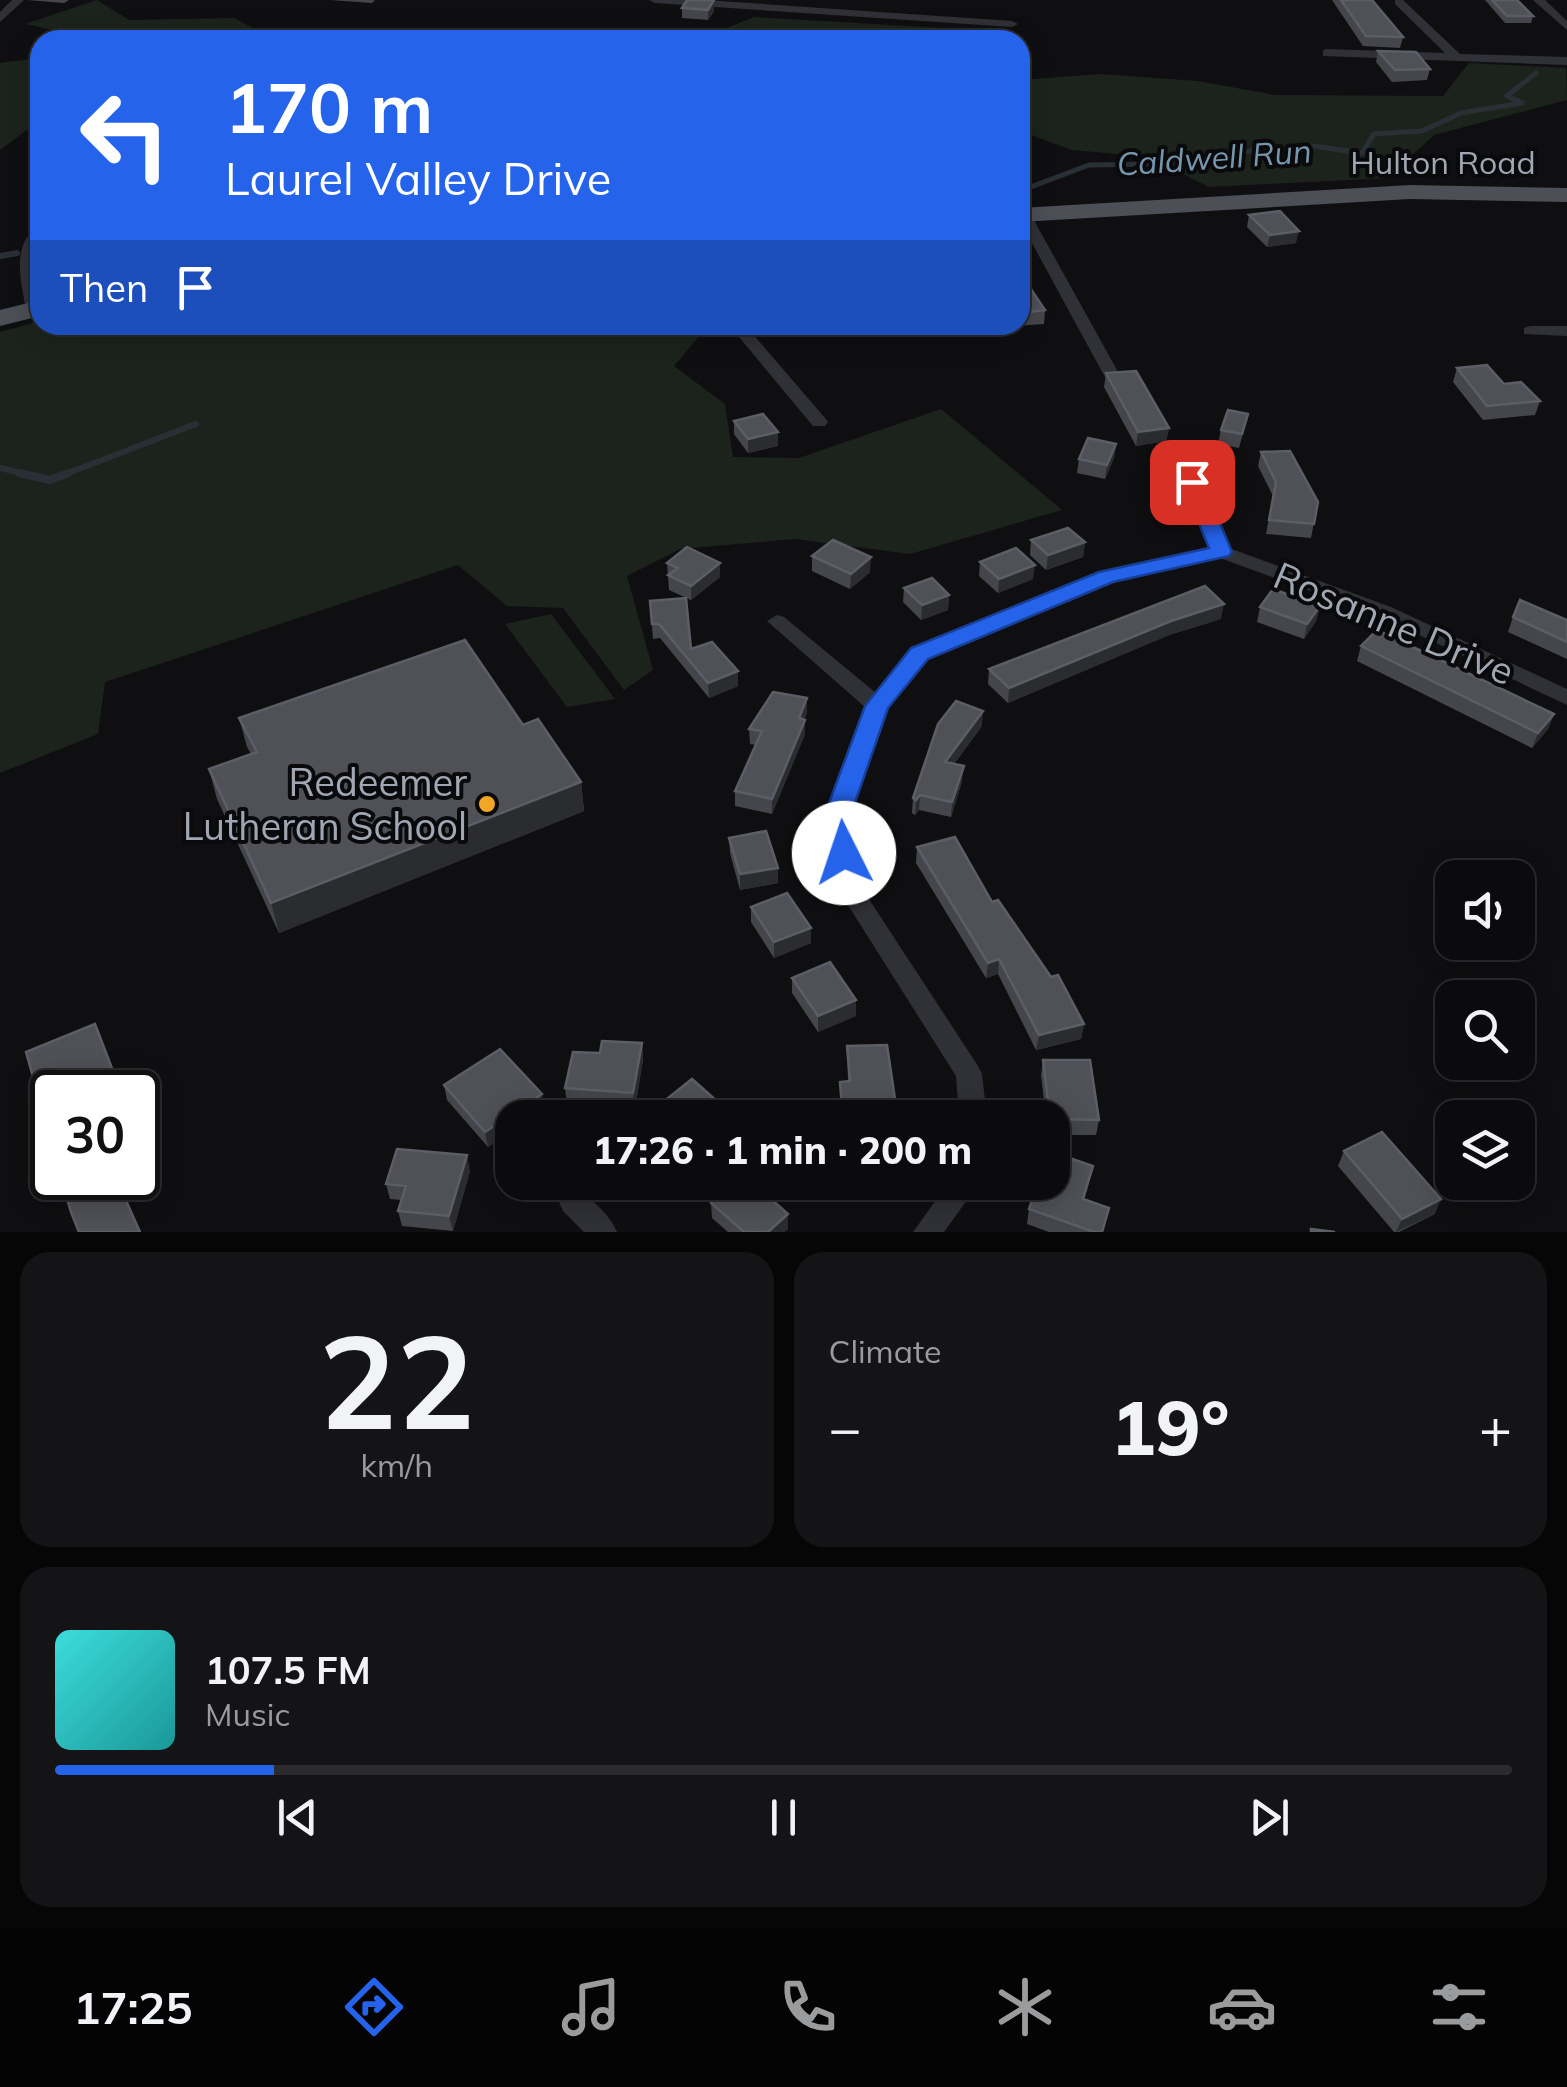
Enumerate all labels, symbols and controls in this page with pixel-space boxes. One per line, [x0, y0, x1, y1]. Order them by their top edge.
text: 170 m [225, 63, 433, 151]
icon: left [60, 70, 190, 200]
water label: Caldwell Run [1115, 130, 1313, 184]
street label: Hulton Road [1350, 142, 1536, 182]
text: Laurel Valley Drive [225, 150, 611, 206]
icon: arrive [168, 260, 223, 315]
text: Then [60, 264, 148, 312]
pin [1150, 440, 1235, 525]
icon: arrive [1165, 455, 1220, 510]
street label: Rosanne Drive [1267, 551, 1521, 695]
place label: Redeemer Lutheran School [183, 758, 467, 850]
marker: Redeemer Lutheran School [476, 793, 498, 815]
position arrow [792, 801, 896, 905]
map controls [1435, 860, 1535, 1200]
button: sound [1435, 860, 1535, 960]
button: search [1435, 980, 1535, 1080]
speed limit sign: 30 [30, 1070, 160, 1200]
button: layers [1435, 1100, 1535, 1200]
text: 17:26 · 1 min · 200 m [593, 1126, 972, 1174]
text: 22 [319, 1298, 475, 1462]
text: Climate [829, 1331, 941, 1371]
text: 19° [1111, 1380, 1230, 1474]
text: − [829, 1393, 862, 1462]
text: + [1479, 1393, 1512, 1462]
text: km/h [361, 1445, 433, 1485]
text: 107.5 FM [205, 1646, 371, 1694]
text: Music [205, 1694, 290, 1734]
icon: previous [270, 1790, 325, 1845]
icon: pause [756, 1790, 811, 1845]
icon: next [1242, 1790, 1297, 1845]
icon: directions [339, 1972, 409, 2042]
icon: music [556, 1972, 626, 2042]
icon: phone [773, 1972, 843, 2042]
icon: climate [990, 1972, 1060, 2042]
icon: car [1207, 1972, 1277, 2042]
icon: filters [1424, 1972, 1494, 2042]
text: 17:25 [73, 1979, 193, 2035]

